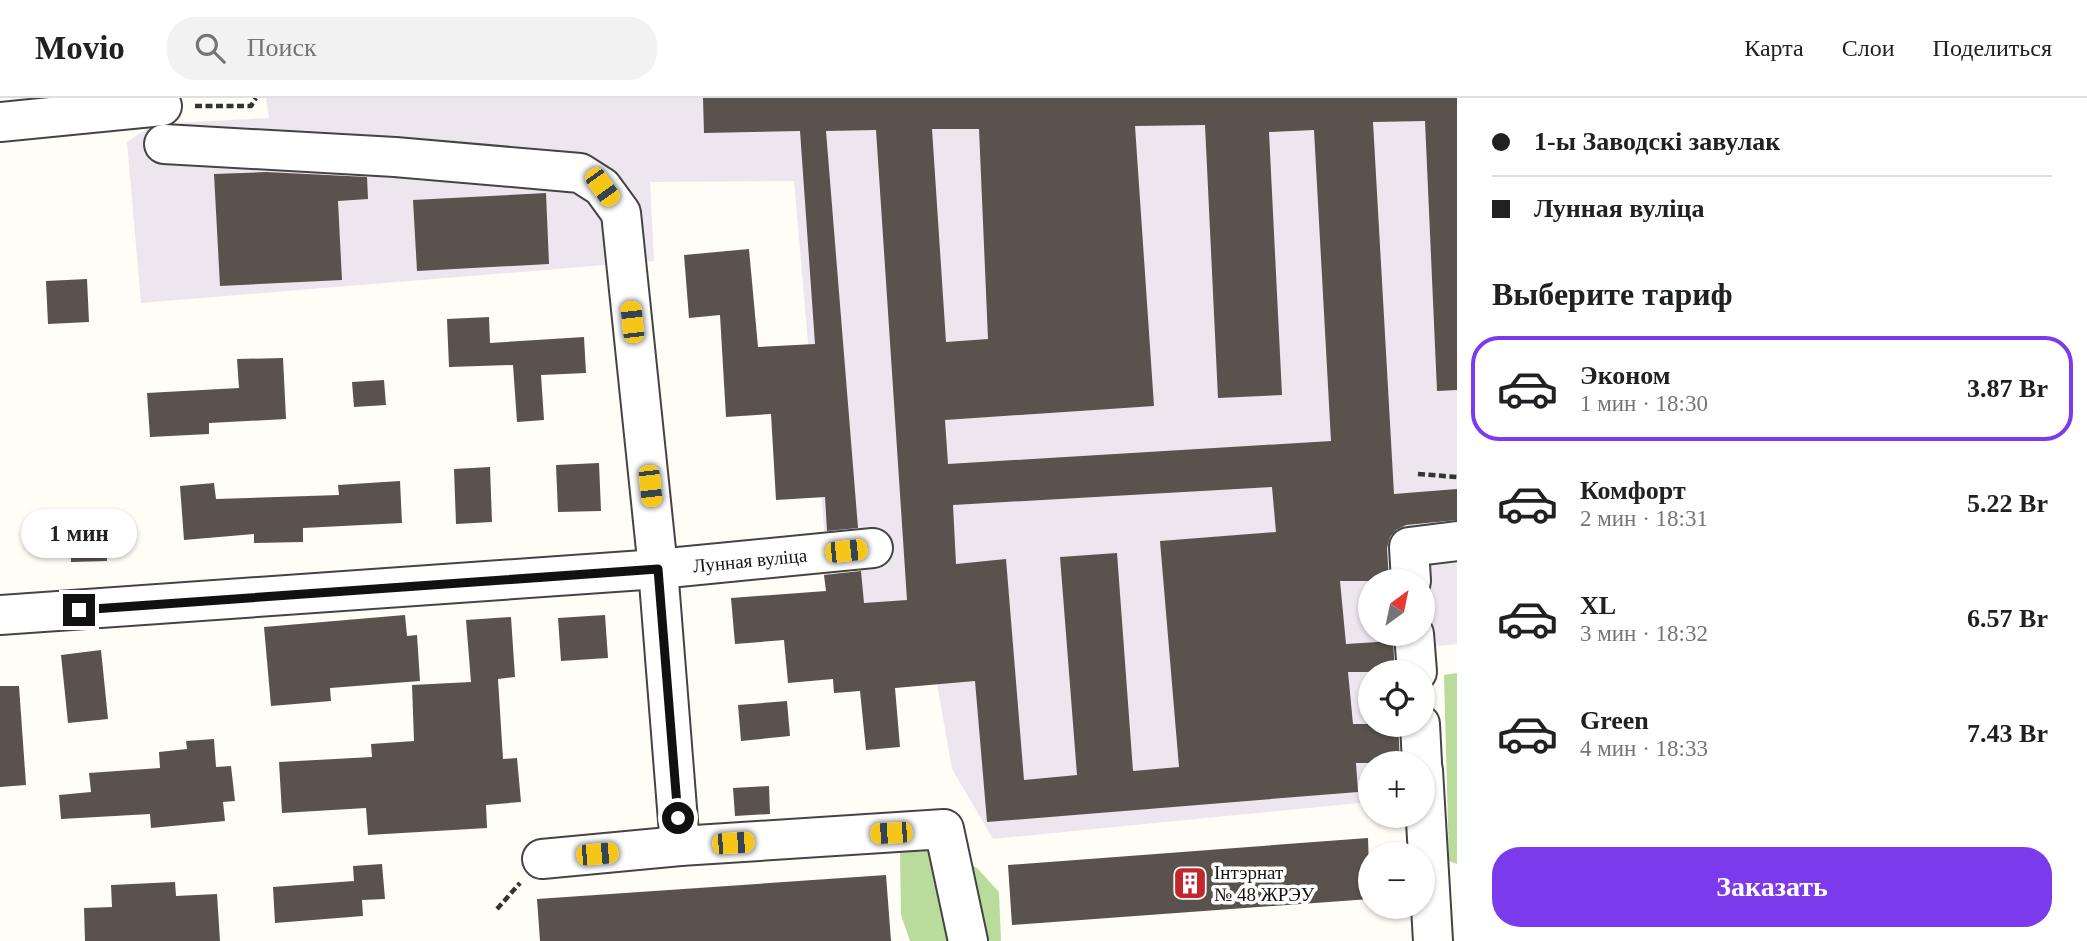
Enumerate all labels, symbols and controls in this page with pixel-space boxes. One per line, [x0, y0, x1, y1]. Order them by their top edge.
search box [167, 17, 657, 80]
icon: search [191, 29, 229, 67]
text: Movio [35, 30, 125, 66]
text: Поиск [247, 33, 317, 62]
text: Карта [1744, 35, 1804, 61]
text: Слои [1842, 35, 1895, 61]
text: Поделиться [1933, 35, 2052, 61]
text: 1-ы Заводскі завулак [1534, 127, 1780, 156]
car [582, 164, 623, 210]
text: Лунная вуліца [1534, 194, 1705, 223]
text: Выберите тариф [1492, 276, 1733, 312]
car [620, 300, 645, 344]
icon: car [1496, 357, 1559, 420]
text: Эконом [1580, 361, 1670, 390]
text: 3.87 Br [1967, 374, 2048, 403]
text: 1 мин · 18:30 [1580, 391, 1708, 416]
car [638, 464, 663, 508]
icon: car [1496, 472, 1559, 535]
text: Комфорт [1580, 476, 1686, 505]
text: 5.22 Br [1967, 489, 2048, 518]
text: 2 мин · 18:31 [1580, 506, 1708, 531]
callout: 1 мин [21, 508, 137, 558]
text: 1 мин [49, 521, 109, 546]
car [825, 538, 868, 564]
street label: Лунная вуліца [692, 544, 809, 577]
north arrow [1358, 569, 1435, 646]
map controls [1358, 569, 1435, 919]
icon: car [1496, 587, 1559, 650]
text: XL [1580, 591, 1616, 620]
route end [63, 594, 95, 626]
text: 6.57 Br [1967, 604, 2048, 633]
text: 3 мин · 18:32 [1580, 621, 1708, 646]
button: locate [1358, 660, 1435, 737]
icon: car [1496, 702, 1559, 765]
text: Green [1580, 706, 1649, 735]
text: 7.43 Br [1967, 719, 2048, 748]
text: 4 мин · 18:33 [1580, 736, 1708, 761]
button: + [1358, 751, 1435, 828]
route start [662, 802, 694, 834]
car [870, 821, 913, 845]
car [712, 831, 755, 855]
car [576, 842, 619, 866]
button: − [1358, 842, 1435, 919]
button: Заказать [1492, 847, 2052, 927]
place label: Інтэрнат № 48 ЖРЭУ [1214, 862, 1315, 905]
building icon: Інтэрнат № 48 ЖРЭУ [1171, 864, 1209, 902]

